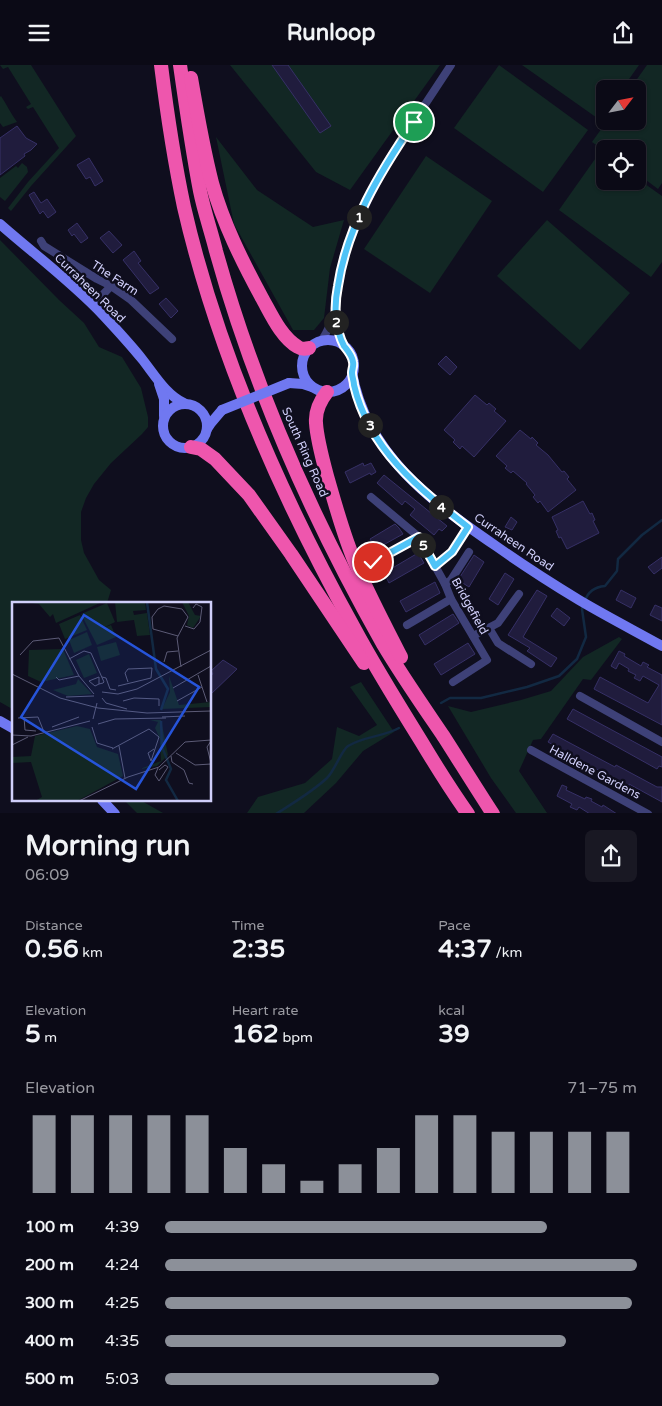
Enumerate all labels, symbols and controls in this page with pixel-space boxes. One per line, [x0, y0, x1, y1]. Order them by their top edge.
icon: menu [25, 19, 53, 47]
icon: share [609, 19, 637, 47]
text: Runloop [287, 20, 375, 46]
north arrow [596, 80, 646, 130]
map controls [596, 80, 646, 190]
pin [393, 101, 435, 143]
icon: arrive [400, 108, 428, 136]
button: locate [596, 140, 646, 190]
pin: 1 [346, 205, 372, 229]
text: 1 [355, 209, 364, 226]
street label: Curraheen Road [52, 251, 128, 325]
street label: The Farm [89, 258, 141, 298]
pin: 2 [324, 309, 348, 335]
text: 2 [332, 314, 341, 331]
street label: South Ring Road [279, 405, 331, 499]
pin: 3 [358, 413, 382, 437]
text: 3 [366, 417, 375, 434]
pin: 4 [428, 495, 454, 519]
text: 4 [437, 499, 446, 516]
street label: Curraheen Road [472, 510, 556, 574]
pin: 5 [410, 533, 436, 557]
text: 5 [419, 537, 428, 554]
pin [352, 541, 394, 583]
icon: check [359, 548, 387, 576]
street label: Bridgefield [449, 575, 491, 637]
inset map [12, 602, 211, 801]
street label: Halldene Gardens [547, 742, 643, 802]
text: Morning run [25, 829, 190, 863]
button: share [585, 830, 637, 882]
text: 06:09 [25, 865, 69, 885]
text: Distance [25, 917, 83, 934]
text: Time [232, 917, 264, 934]
text: Pace [438, 917, 471, 934]
text: 0.56 [25, 934, 79, 964]
text: 2:35 [232, 934, 285, 964]
text: 4:37 [438, 934, 492, 964]
text: km [79, 944, 103, 961]
text: /km [492, 944, 522, 961]
text: Elevation [25, 1002, 86, 1019]
text: Heart rate [232, 1002, 298, 1019]
text: kcal [438, 1002, 465, 1019]
text: 5 [25, 1019, 41, 1049]
text: 162 [232, 1019, 279, 1049]
text: 39 [438, 1019, 470, 1049]
text: m [41, 1029, 57, 1046]
text: bpm [279, 1029, 313, 1046]
text: Elevation [25, 1078, 95, 1098]
text: 71–75 m [567, 1078, 637, 1098]
text: 100 m [25, 1217, 74, 1237]
text: 4:39 [105, 1217, 139, 1237]
text: 200 m [25, 1255, 74, 1275]
text: 4:24 [105, 1255, 139, 1275]
text: 300 m [25, 1293, 74, 1313]
text: 4:25 [105, 1293, 139, 1313]
text: 400 m [25, 1331, 74, 1351]
text: 4:35 [105, 1331, 139, 1351]
text: 500 m [25, 1369, 74, 1389]
text: 5:03 [105, 1369, 139, 1389]

